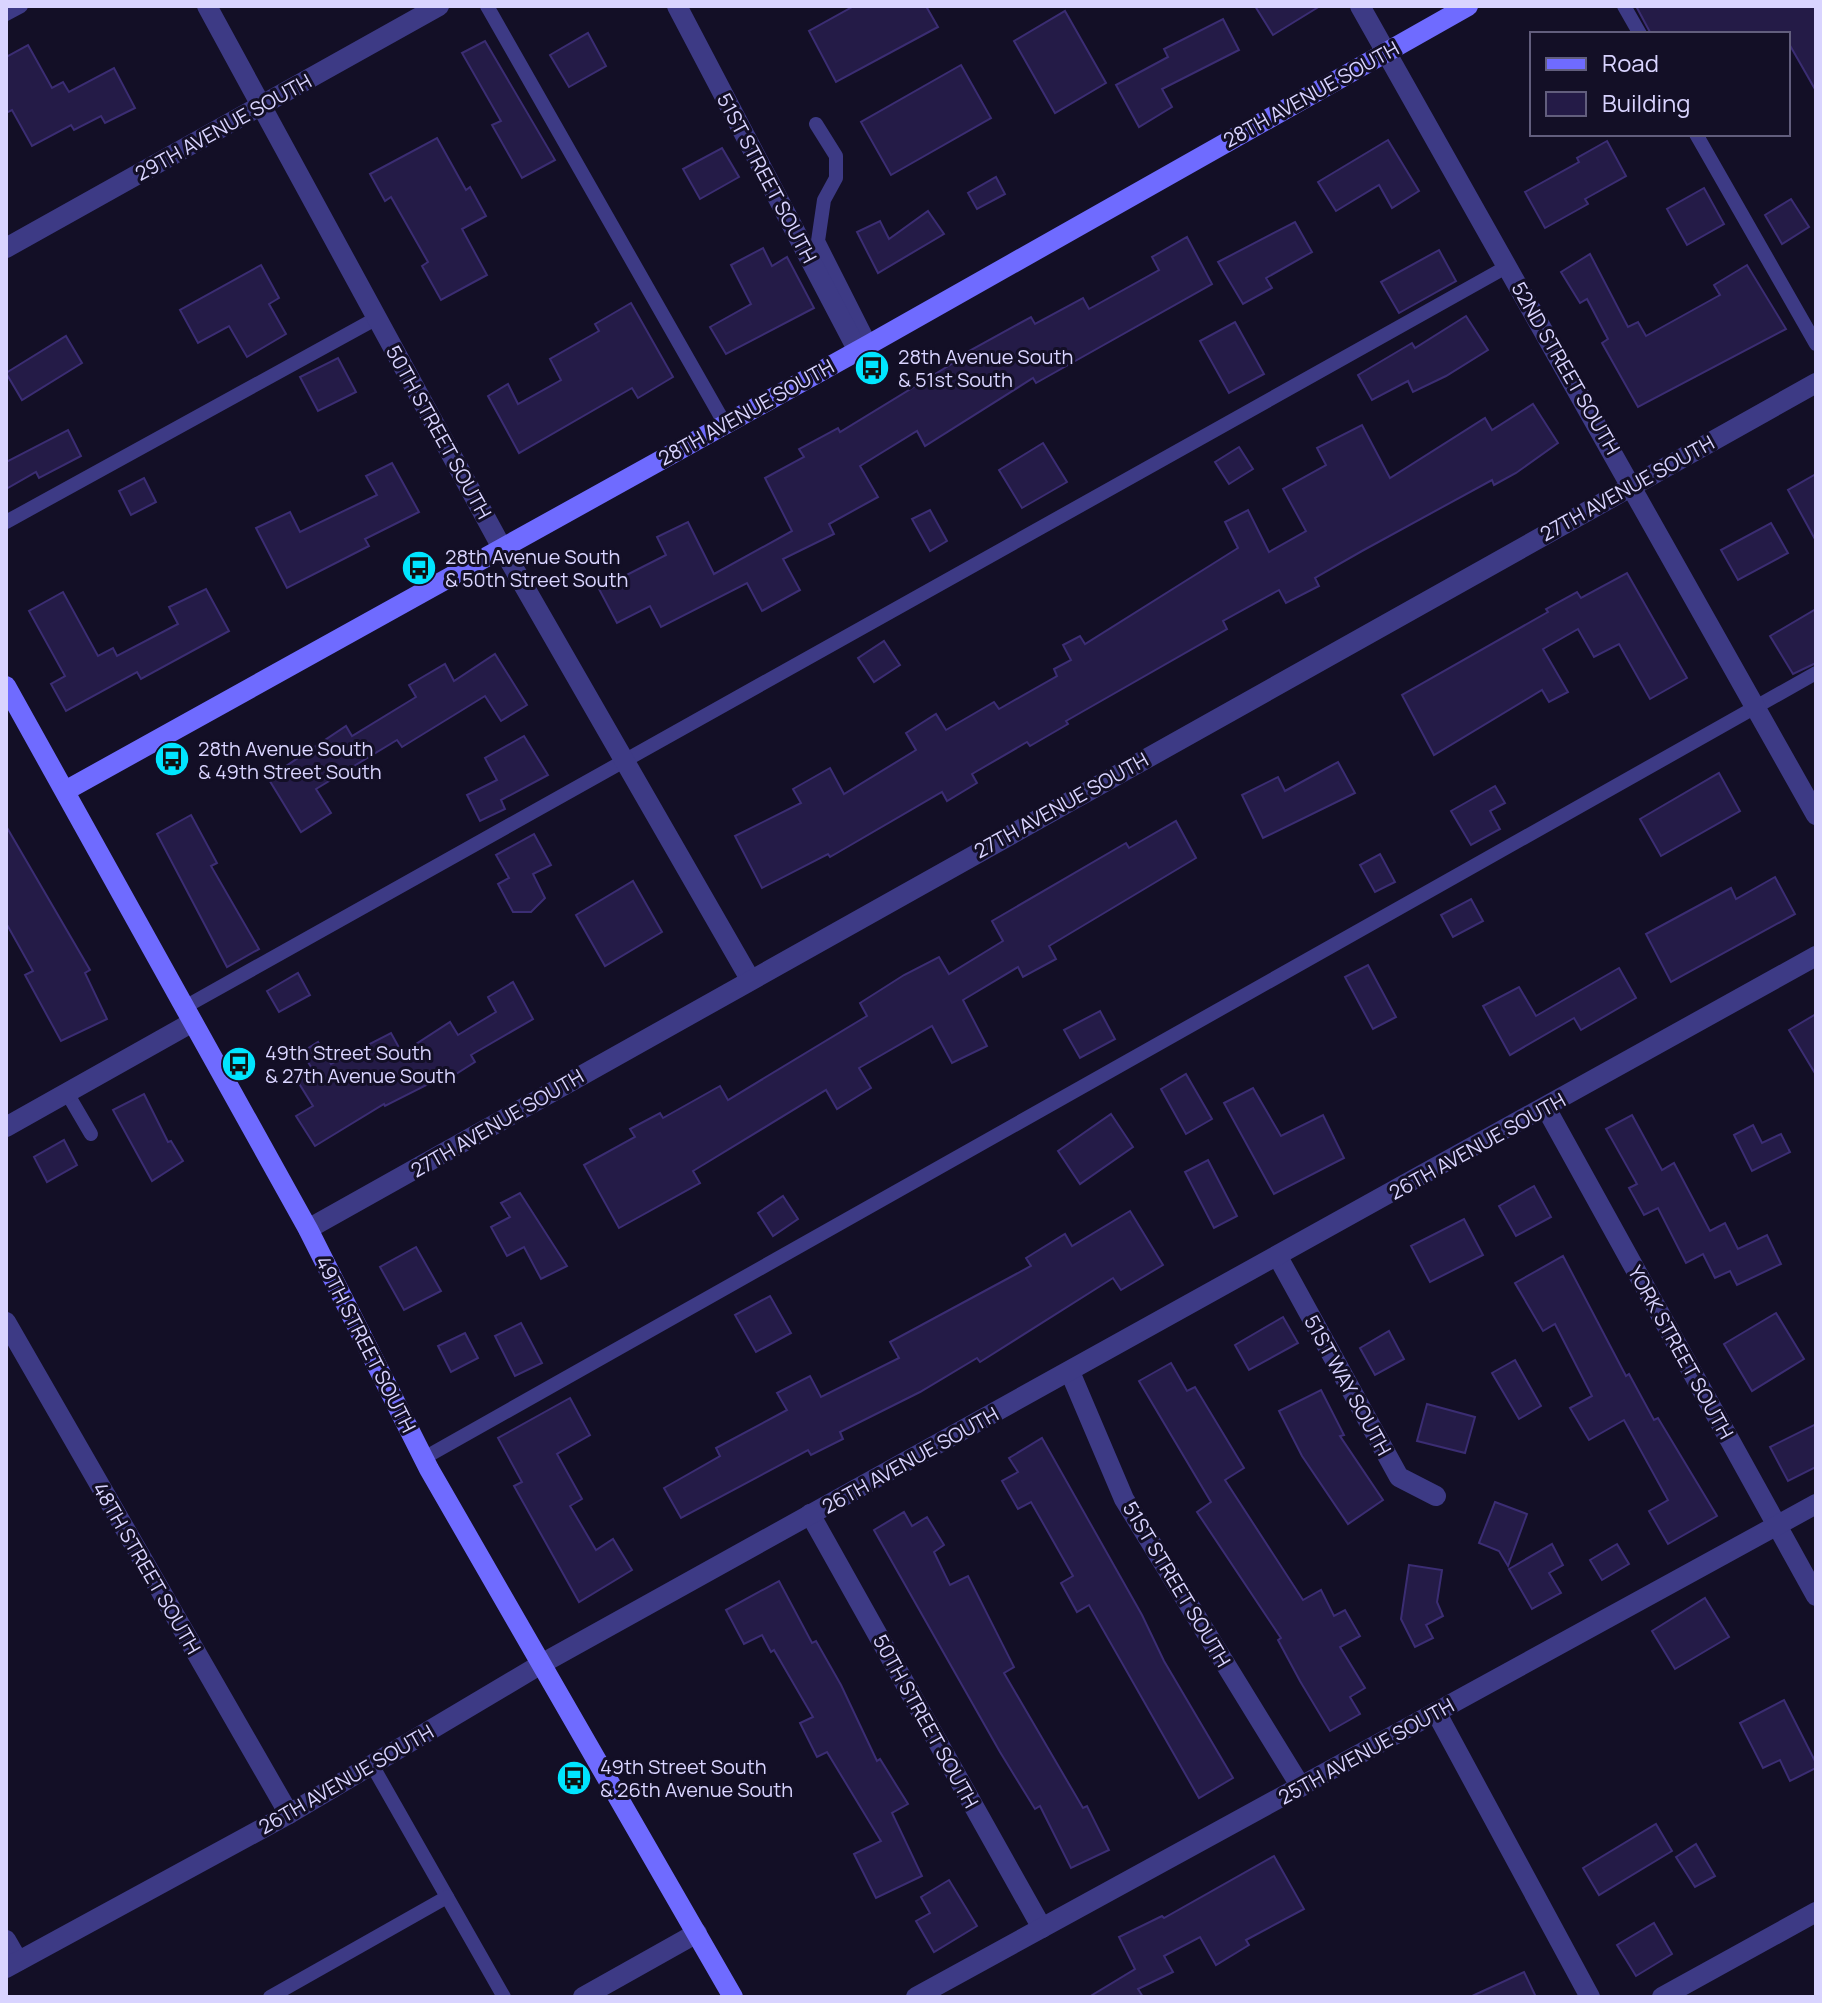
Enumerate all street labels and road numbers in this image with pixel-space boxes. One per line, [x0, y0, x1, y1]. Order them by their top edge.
street label: 28TH AVENUE SOUTH [1218, 34, 1404, 154]
street label: 29TH AVENUE SOUTH [130, 67, 316, 187]
street label: 51ST STREET SOUTH [711, 88, 823, 268]
street label: 52ND STREET SOUTH [1506, 277, 1626, 459]
street label: 50TH STREET SOUTH [380, 340, 498, 524]
street label: 28TH AVENUE SOUTH [653, 352, 839, 472]
street label: 27TH AVENUE SOUTH [1535, 429, 1719, 547]
street label: 27TH AVENUE SOUTH [969, 746, 1153, 864]
street label: 27TH AVENUE SOUTH [406, 1062, 588, 1184]
street label: 26TH AVENUE SOUTH [1384, 1086, 1570, 1206]
street label: 49TH STREET SOUTH [310, 1251, 422, 1437]
street label: YORK STREET SOUTH [1622, 1260, 1740, 1444]
street label: 51ST WAY SOUTH [1298, 1310, 1398, 1460]
street label: 26TH AVENUE SOUTH [817, 1400, 1003, 1520]
street label: 48TH STREET SOUTH [87, 1477, 207, 1659]
street label: 51ST STREET SOUTH [1117, 1496, 1237, 1672]
street label: 50TH STREET SOUTH [867, 1629, 985, 1813]
street label: 25TH AVENUE SOUTH [1273, 1691, 1459, 1811]
street label: 26TH AVENUE SOUTH [254, 1718, 438, 1840]

